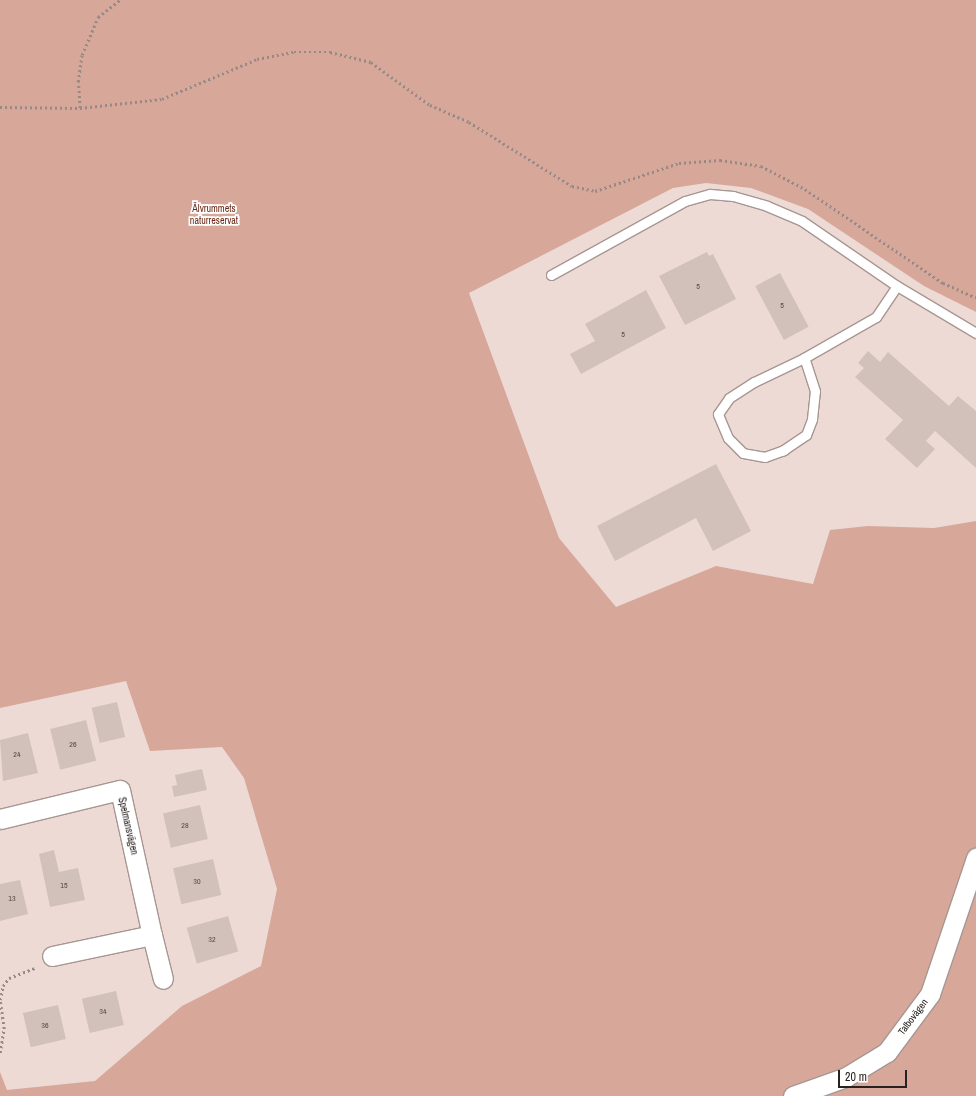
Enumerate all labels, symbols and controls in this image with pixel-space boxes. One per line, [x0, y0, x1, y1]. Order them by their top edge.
park label: Älvrummets naturreservat [190, 202, 238, 226]
house number: 5 [696, 282, 700, 292]
house number: 5 [780, 301, 784, 311]
house number: 5 [621, 330, 625, 340]
house number: 26 [69, 740, 77, 750]
house number: 24 [13, 750, 21, 760]
street label: Spelmansvägen [116, 796, 140, 856]
house number: 28 [181, 821, 189, 831]
house number: 30 [193, 877, 201, 887]
house number: 15 [60, 881, 68, 891]
house number: 13 [8, 894, 16, 904]
house number: 32 [208, 935, 216, 945]
street label: Talbovägen [896, 997, 930, 1037]
house number: 34 [99, 1007, 107, 1017]
house number: 36 [41, 1021, 49, 1031]
scale bar [840, 1062, 909, 1088]
text: 20 m [845, 1069, 867, 1085]

